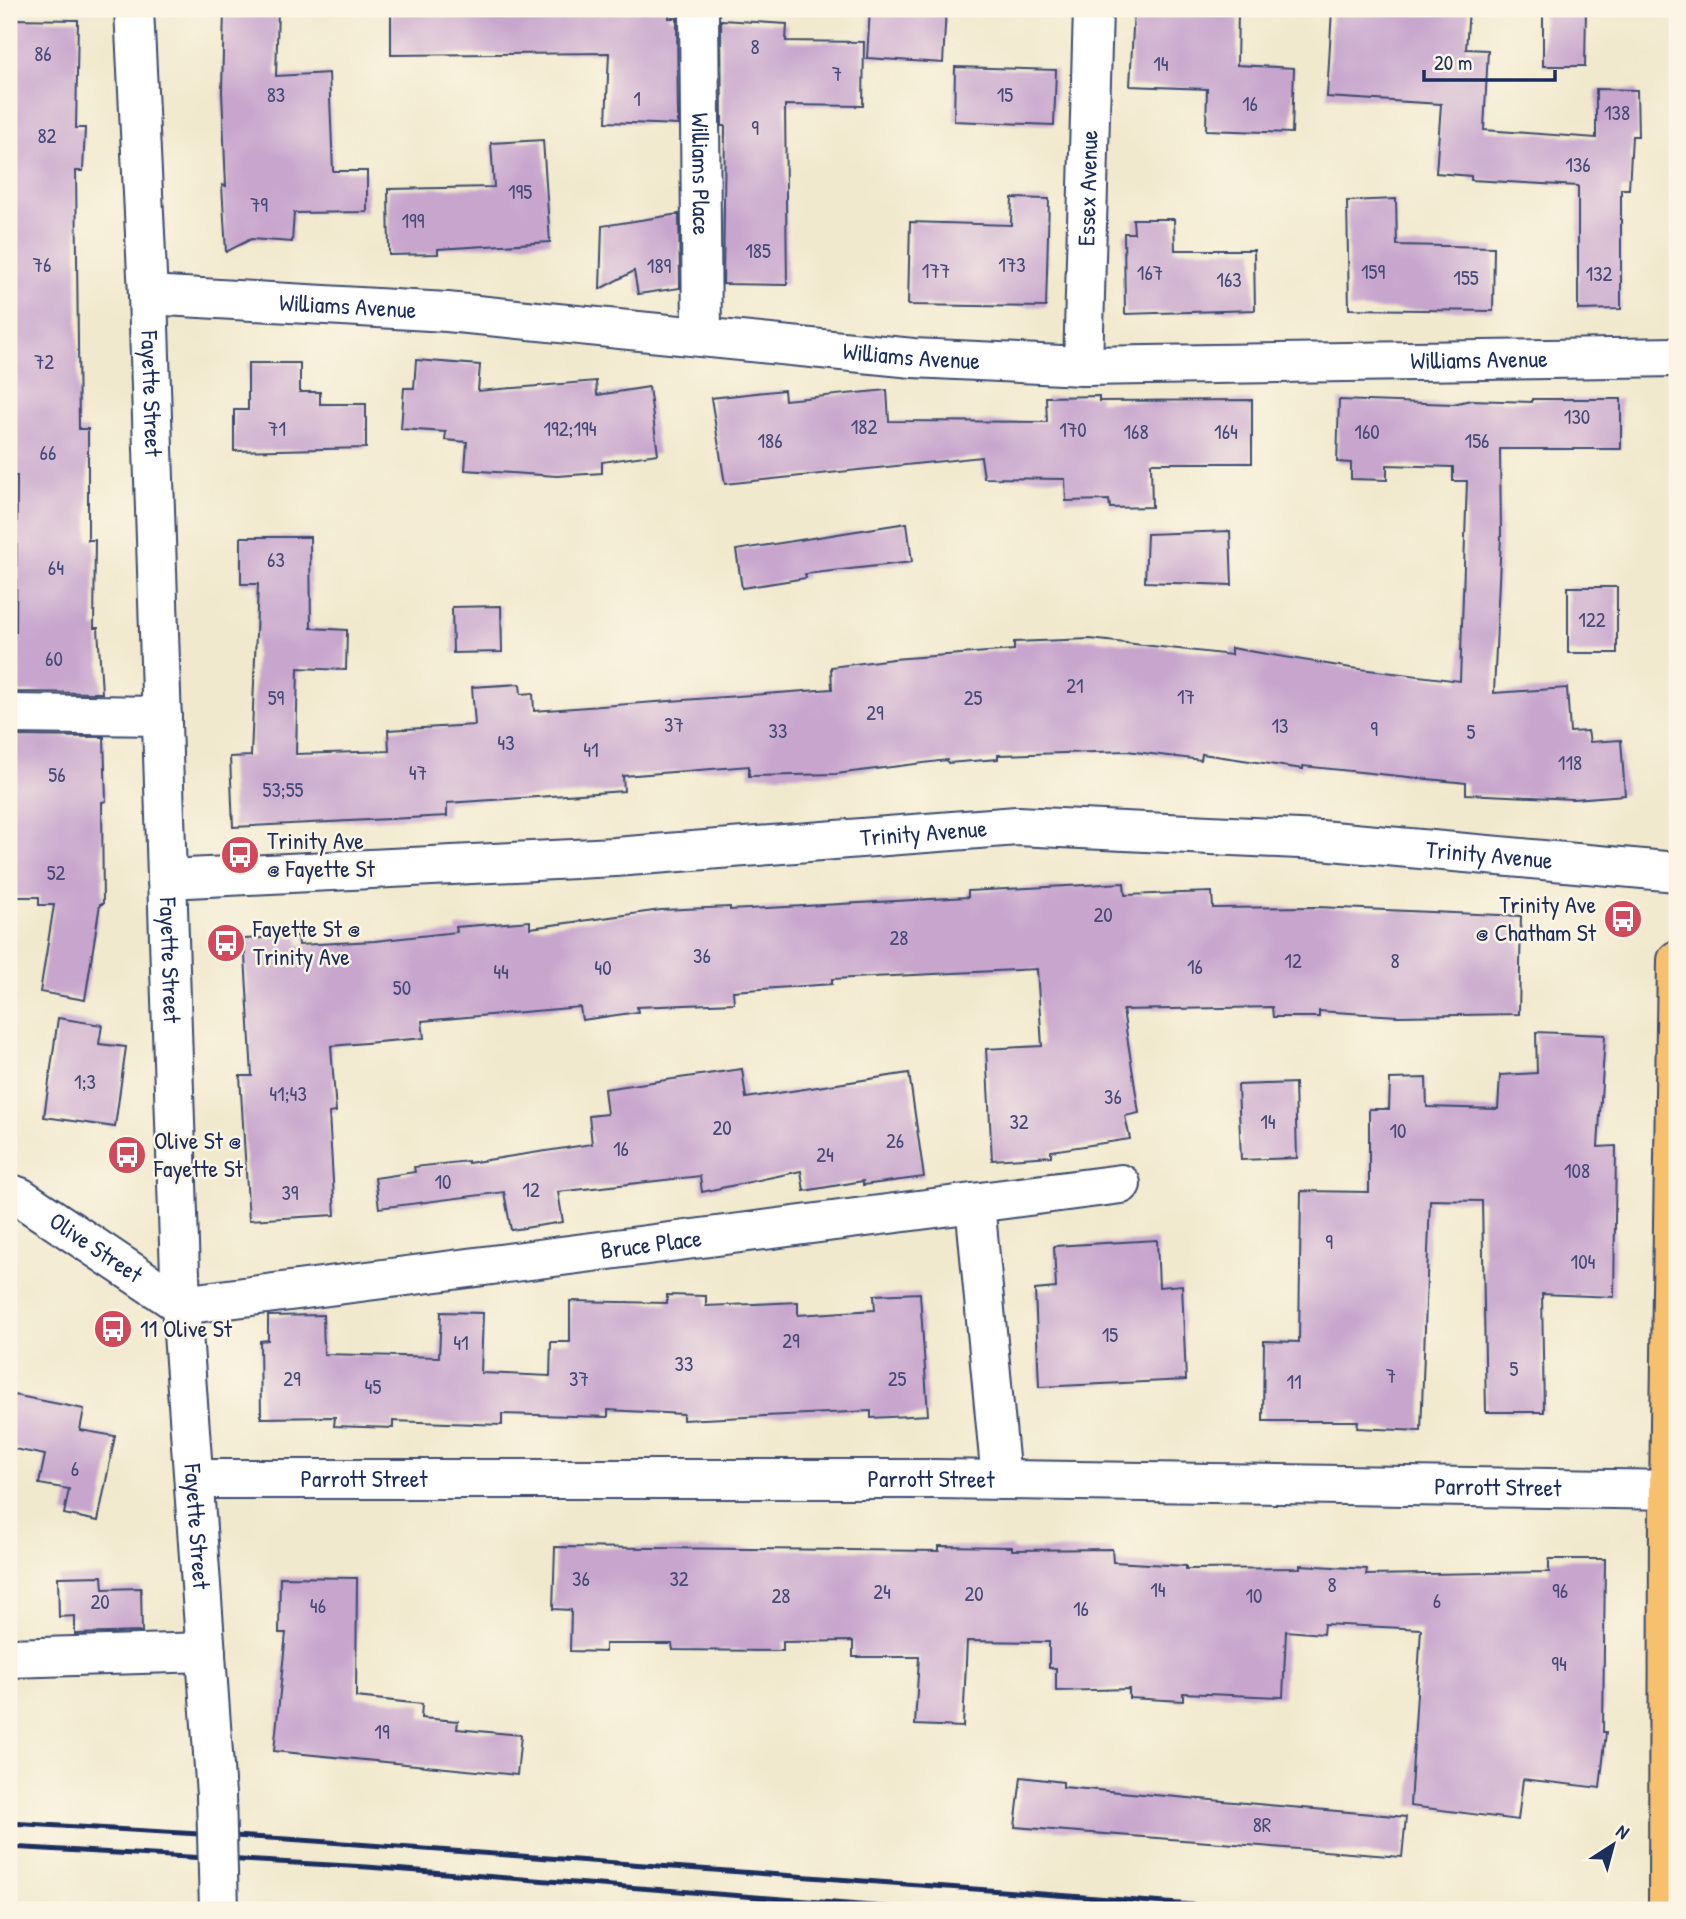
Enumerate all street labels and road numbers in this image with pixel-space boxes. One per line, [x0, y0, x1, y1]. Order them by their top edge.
street label: Williams Place [685, 112, 718, 236]
street label: Essex Avenue [1069, 129, 1105, 246]
street label: Williams Avenue [278, 285, 418, 325]
street label: Fayette Street [134, 329, 170, 458]
street label: Williams Avenue [841, 334, 981, 376]
street label: Williams Avenue [1410, 342, 1548, 376]
street label: Trinity Avenue [859, 811, 988, 853]
street label: Trinity Avenue [1425, 833, 1554, 876]
street label: Fayette Street [153, 896, 189, 1024]
street label: Olive Street [44, 1204, 150, 1290]
street label: Bruce Place [599, 1221, 704, 1266]
street label: Fayette Street [177, 1462, 218, 1591]
street label: Parrott Street [300, 1462, 428, 1494]
street label: Parrott Street [867, 1462, 996, 1495]
street label: Parrott Street [1434, 1469, 1562, 1503]

